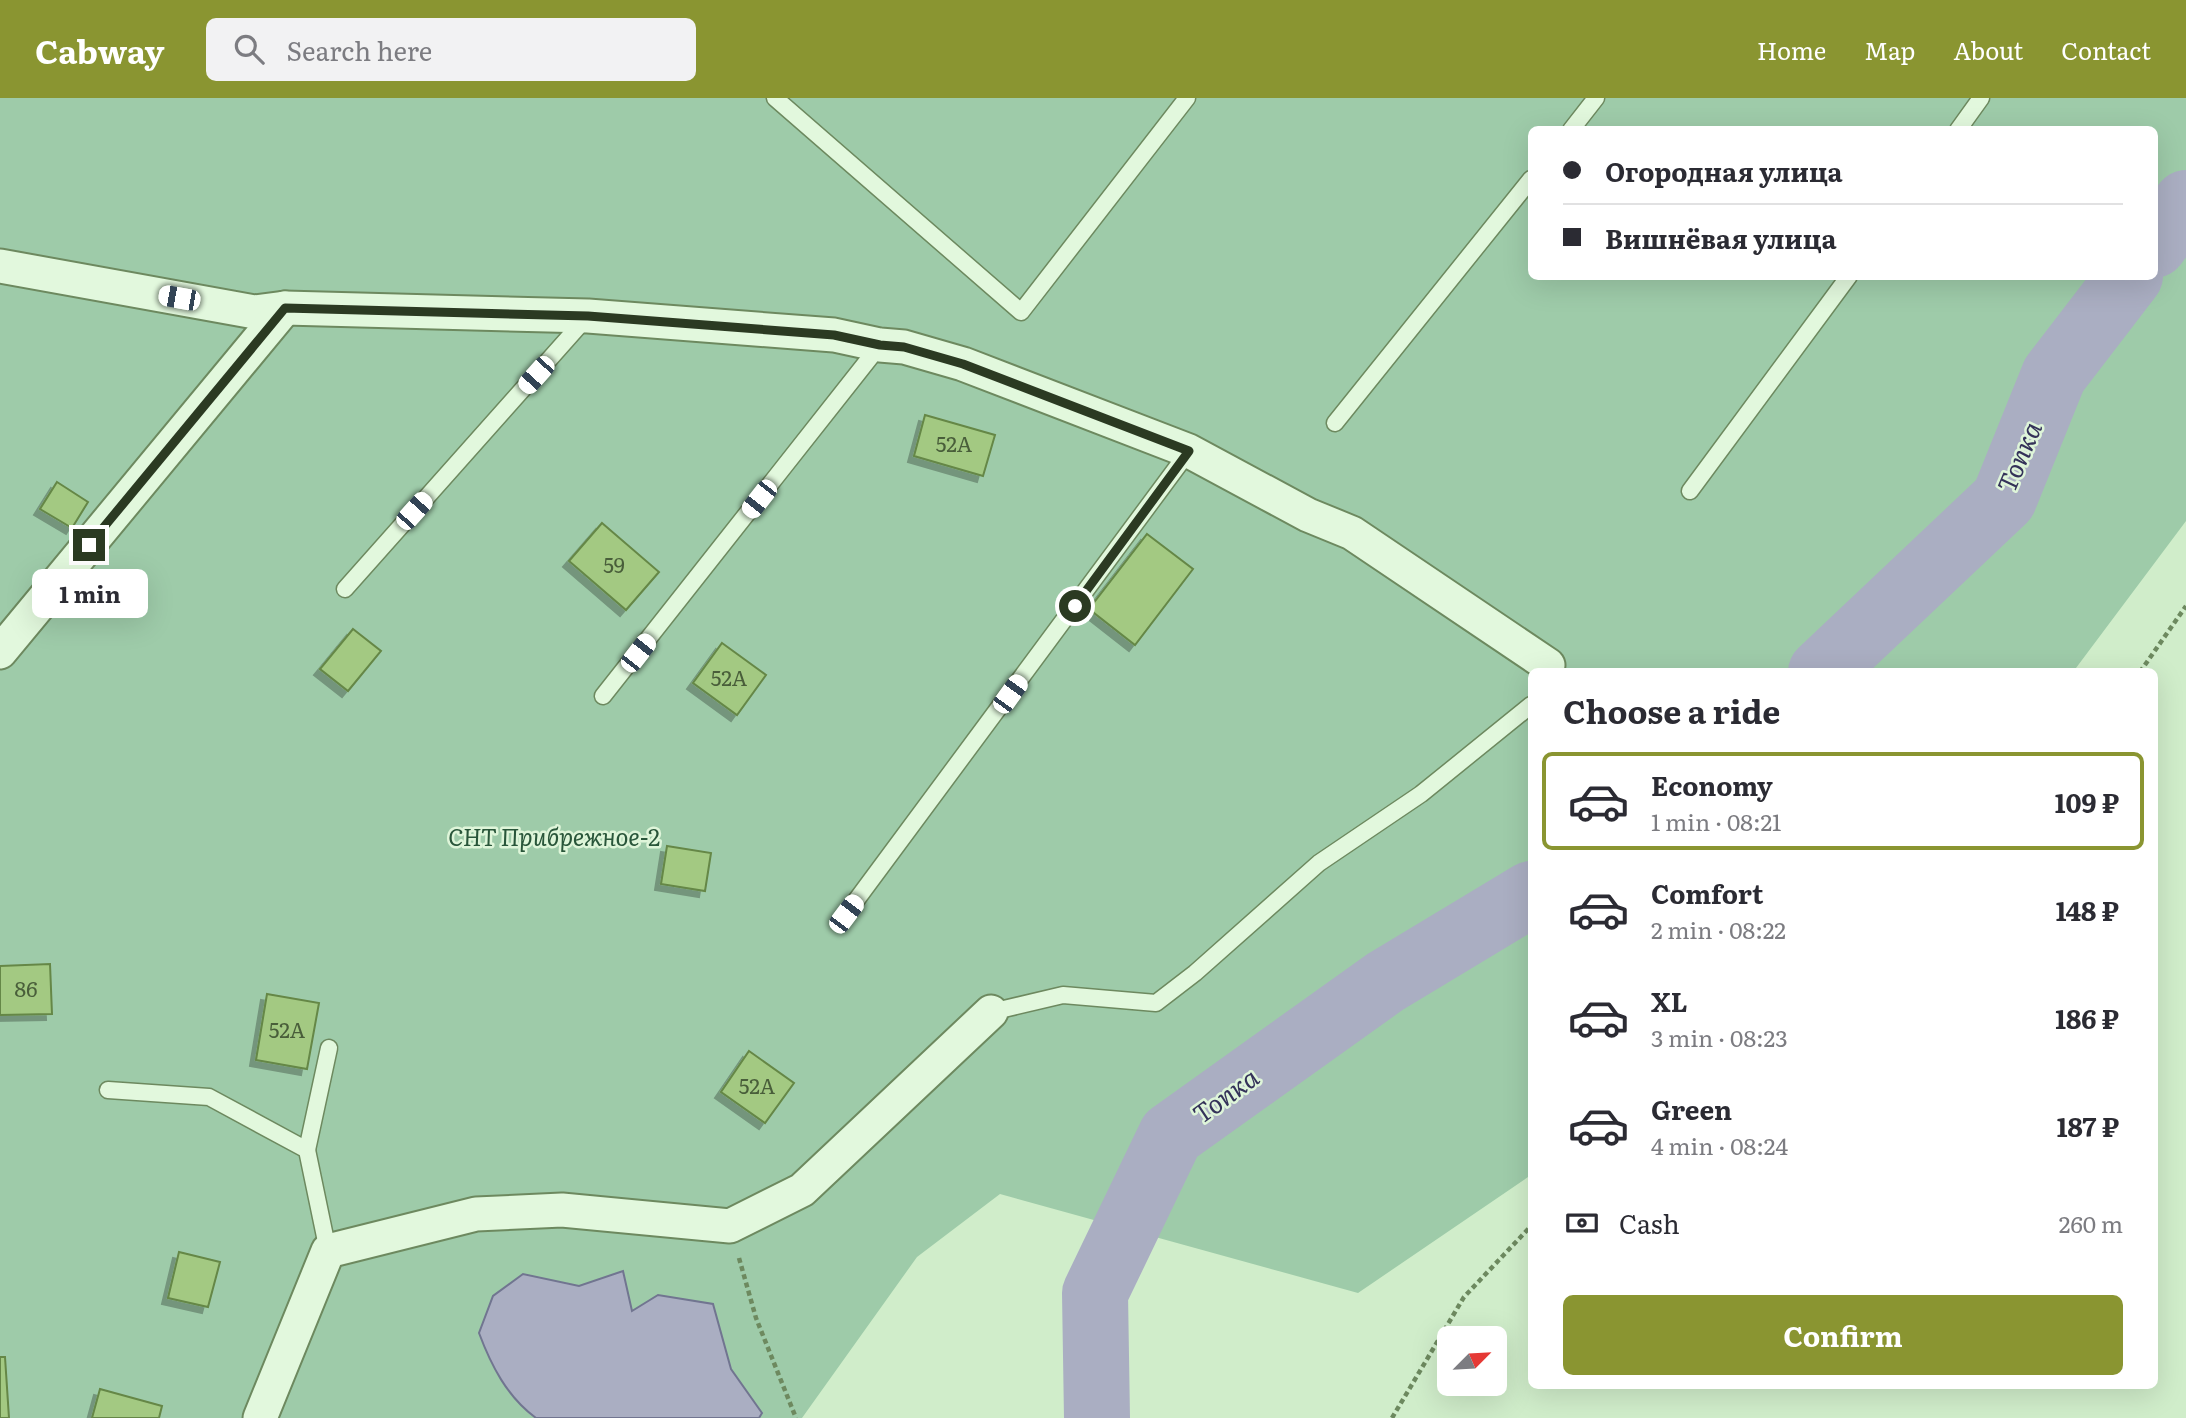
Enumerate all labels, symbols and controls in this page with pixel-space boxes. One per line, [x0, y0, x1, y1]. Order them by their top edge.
search box [206, 18, 696, 81]
text: Cabway [35, 25, 164, 74]
icon: search [230, 30, 268, 68]
text: Search here [286, 30, 432, 69]
text: Home [1757, 32, 1826, 67]
text: Map [1864, 32, 1915, 67]
text: About [1953, 32, 2023, 67]
text: Contact [2061, 32, 2151, 67]
text: Огородная улица [1605, 151, 1843, 190]
text: Вишнёвая улица [1605, 218, 1836, 257]
car [157, 284, 202, 312]
car [515, 352, 558, 398]
water label: Топка [1985, 415, 2050, 497]
house number: 52А [936, 427, 973, 458]
car [738, 476, 781, 522]
car [393, 488, 436, 534]
route end [73, 529, 105, 561]
house number: 59 [603, 548, 625, 579]
callout: 1 min [31, 570, 147, 618]
text: 1 min [59, 576, 121, 610]
route start [1059, 590, 1091, 622]
car [617, 630, 660, 676]
house number: 52А [711, 661, 748, 692]
car [990, 671, 1031, 717]
text: Choose a ride [1563, 686, 1780, 734]
text: Economy [1651, 765, 1773, 804]
icon: car [1567, 770, 1630, 833]
text: 109 ₽ [2055, 782, 2119, 821]
text: 1 min · 08:21 [1651, 804, 1781, 838]
park label: СНТ Прибрежное-2 [448, 818, 660, 853]
text: Comfort [1651, 873, 1763, 912]
icon: car [1567, 878, 1630, 941]
text: 148 ₽ [2056, 890, 2119, 929]
car [825, 891, 868, 937]
text: 2 min · 08:22 [1651, 912, 1786, 946]
house number: 86 [15, 972, 37, 1003]
text: XL [1651, 981, 1688, 1020]
icon: car [1567, 986, 1630, 1049]
text: 186 ₽ [2055, 998, 2119, 1037]
house number: 52А [269, 1013, 306, 1044]
text: 3 min · 08:23 [1651, 1020, 1788, 1054]
water label: Топка [1183, 1057, 1266, 1131]
house number: 52А [739, 1069, 776, 1100]
text: Green [1651, 1089, 1732, 1128]
icon: car [1567, 1094, 1630, 1157]
text: 187 ₽ [2057, 1106, 2119, 1145]
text: 4 min · 08:24 [1651, 1128, 1788, 1162]
text: Cash [1619, 1203, 1680, 1242]
icon: cash [1563, 1204, 1601, 1242]
text: 260 m [2059, 1206, 2123, 1240]
button: Confirm [1563, 1295, 2123, 1375]
north arrow [1437, 1326, 1507, 1396]
map controls [1437, 1326, 1507, 1396]

